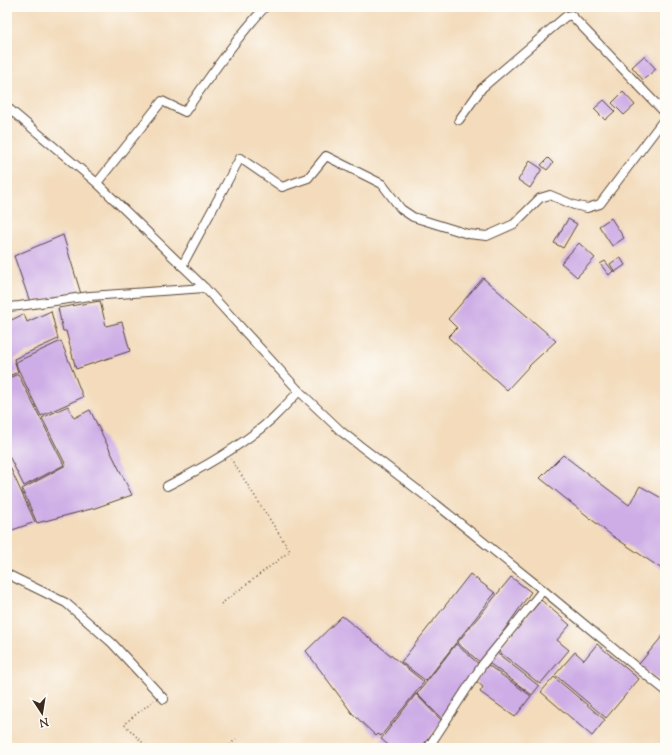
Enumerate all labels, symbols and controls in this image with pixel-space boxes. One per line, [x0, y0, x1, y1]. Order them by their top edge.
north arrow [22, 693, 62, 733]
text: N [38, 713, 51, 731]

